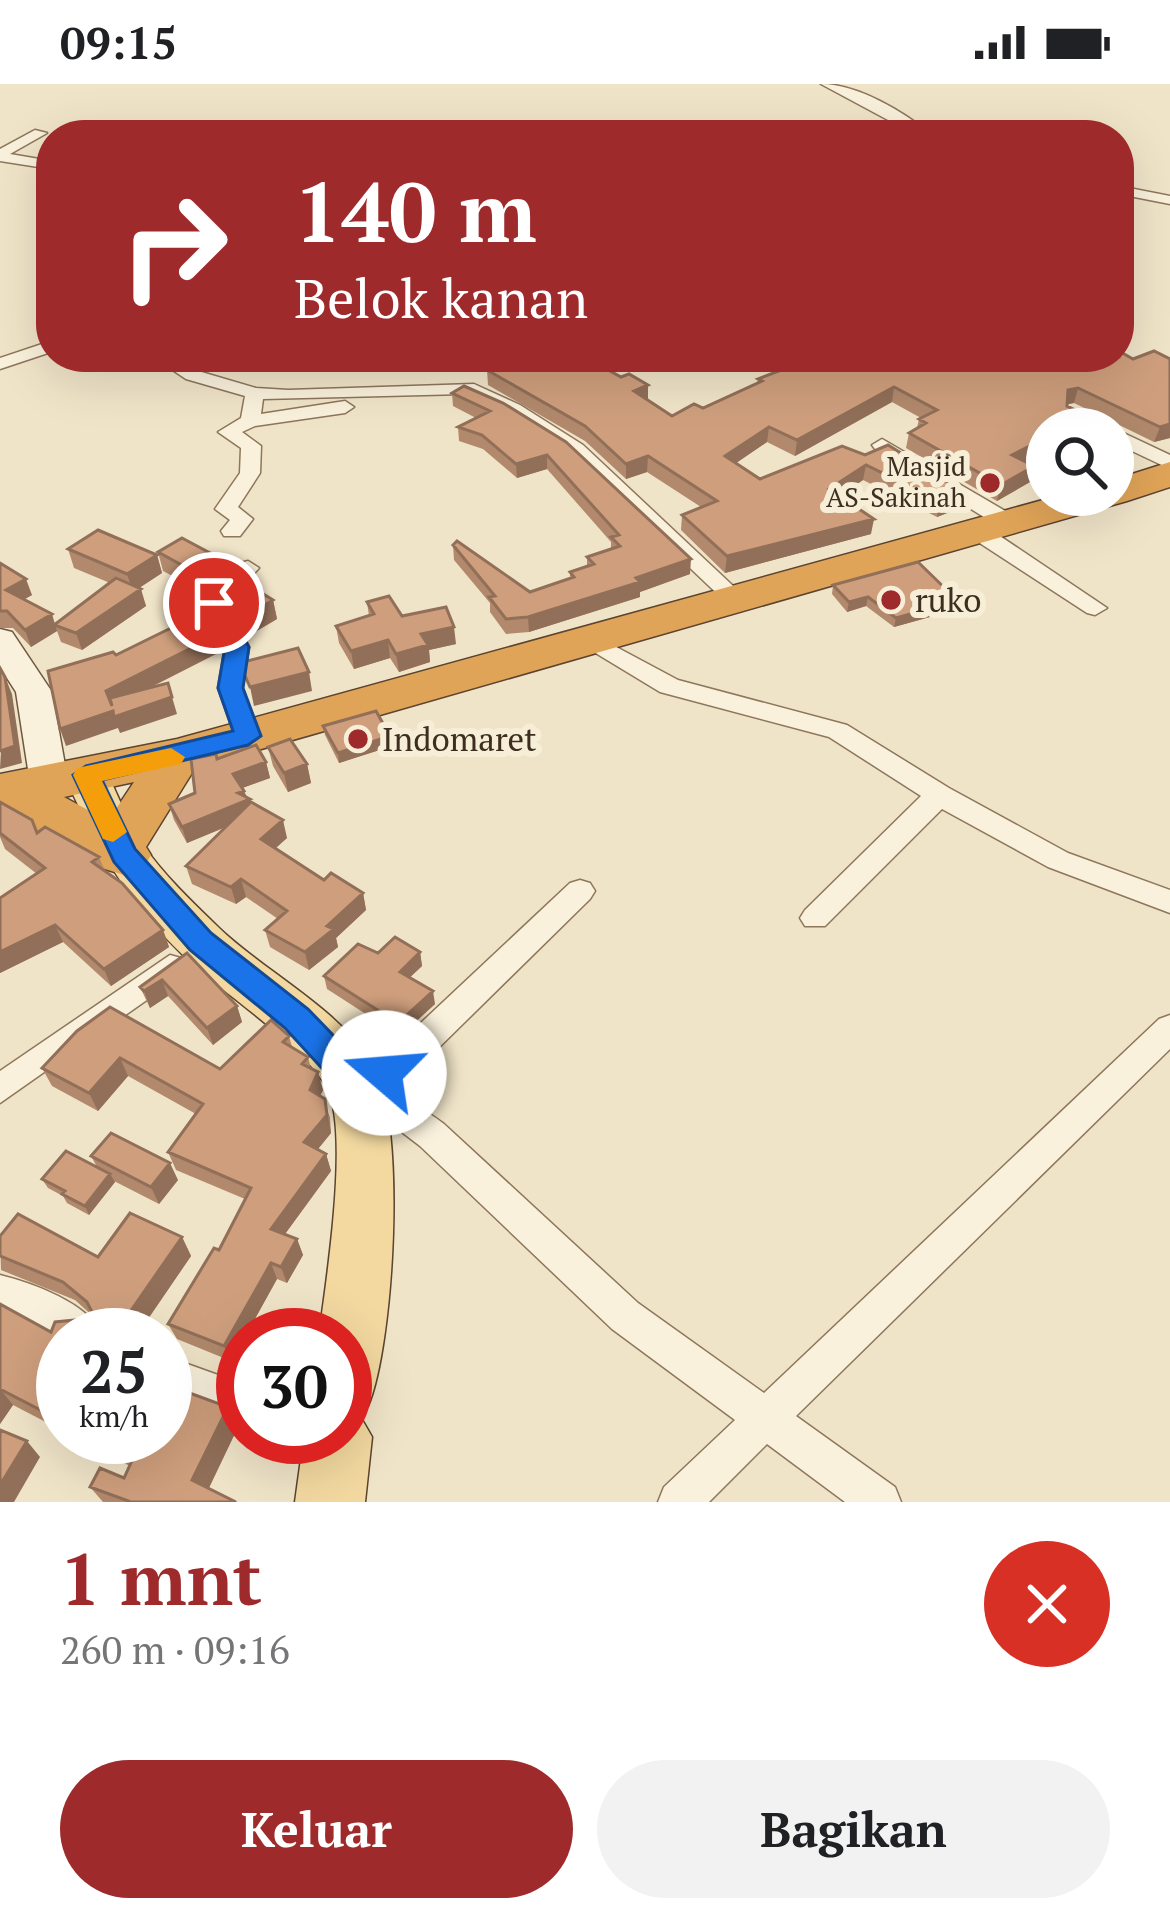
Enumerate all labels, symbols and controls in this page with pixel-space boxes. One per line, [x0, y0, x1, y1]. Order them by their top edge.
text: 09:15 [60, 12, 177, 72]
text: 140 m [294, 155, 537, 266]
icon: right [96, 168, 252, 324]
text: Belok kanan [294, 262, 588, 333]
map controls [1026, 408, 1134, 516]
button: search [1026, 408, 1134, 516]
place label: Masjid AS-Sakinah [826, 448, 966, 515]
marker: Masjid AS-Sakinah [977, 470, 1003, 496]
pin [163, 552, 265, 654]
icon: arrive [181, 570, 247, 636]
place label: ruko [915, 578, 982, 621]
marker: ruko [878, 587, 904, 613]
place label: Indomaret [382, 717, 536, 760]
marker: Indomaret [345, 726, 371, 752]
position arrow [321, 1010, 447, 1136]
speed limit sign: 30 [216, 1308, 372, 1464]
text: 25 [80, 1331, 148, 1410]
text: km/h [79, 1396, 149, 1436]
text: 1 mnt [60, 1530, 262, 1626]
button: close [984, 1541, 1110, 1667]
text: 260 m · 09:16 [60, 1623, 290, 1675]
button: Keluar [60, 1760, 573, 1898]
button: Bagikan [597, 1760, 1110, 1898]

